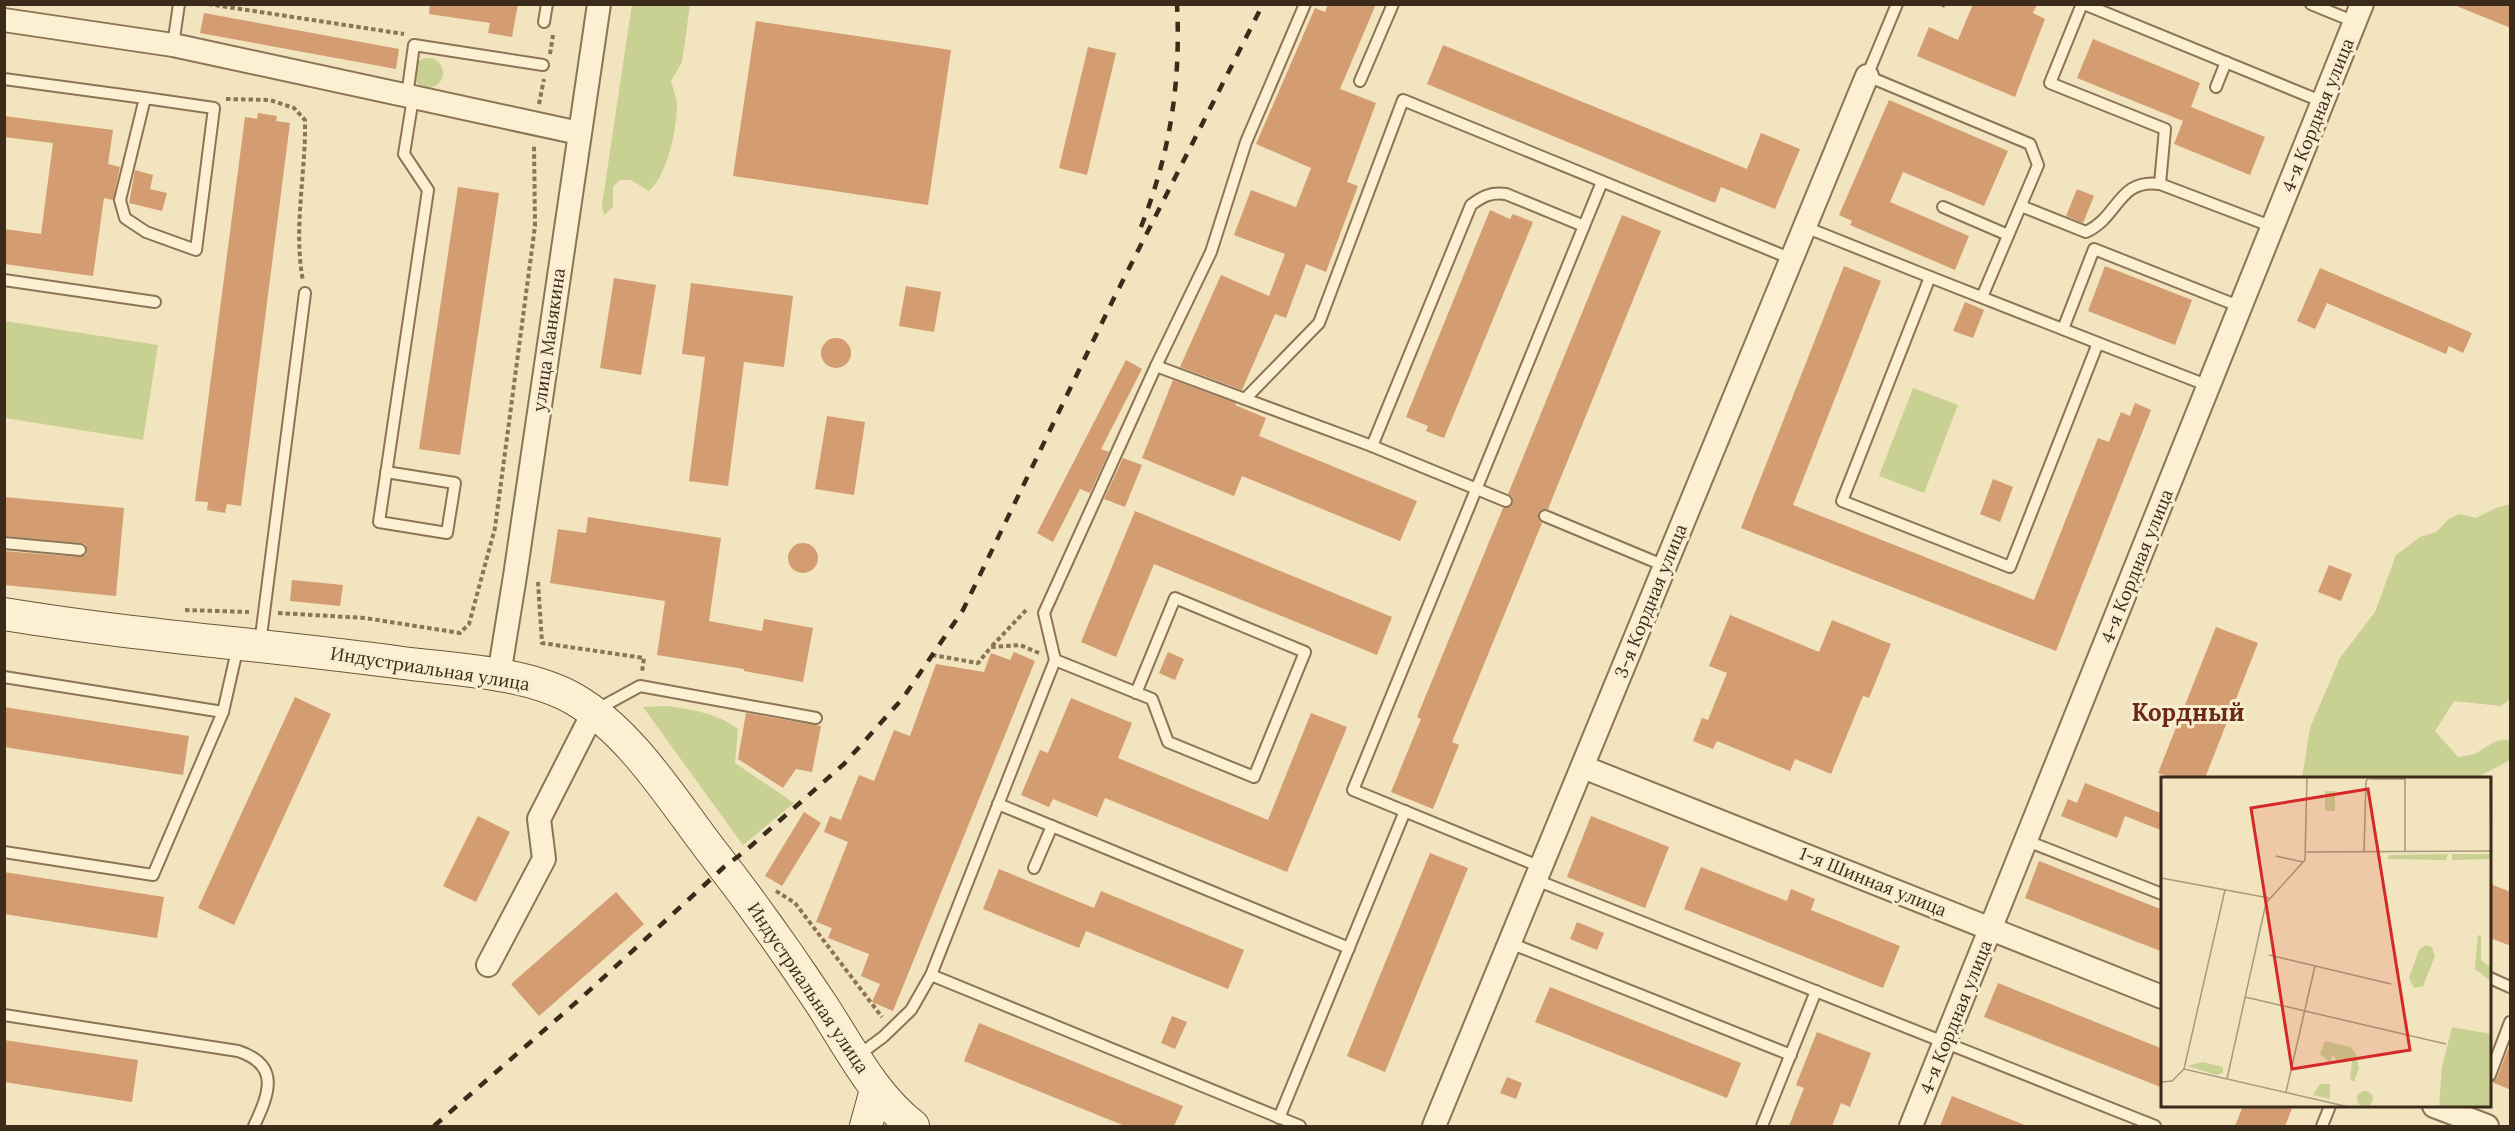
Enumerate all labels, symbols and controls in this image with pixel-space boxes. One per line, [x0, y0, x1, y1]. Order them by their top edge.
street label: 4-я Кордная улица [2276, 35, 2359, 195]
street label: улица Манякина [527, 267, 570, 413]
street label: 4-я Кордная улица [2095, 486, 2178, 646]
street label: 3-я Кордная улица [1609, 520, 1692, 681]
street label: Индустриальная улица [329, 641, 531, 696]
district label: Кордный [2132, 697, 2245, 728]
inset map [2161, 777, 2491, 1107]
street label: 1-я Шинная улица [1796, 841, 1950, 922]
street label: Индустриальная улица [743, 898, 874, 1078]
street label: 4-я Кордная улица [1914, 937, 1997, 1097]

